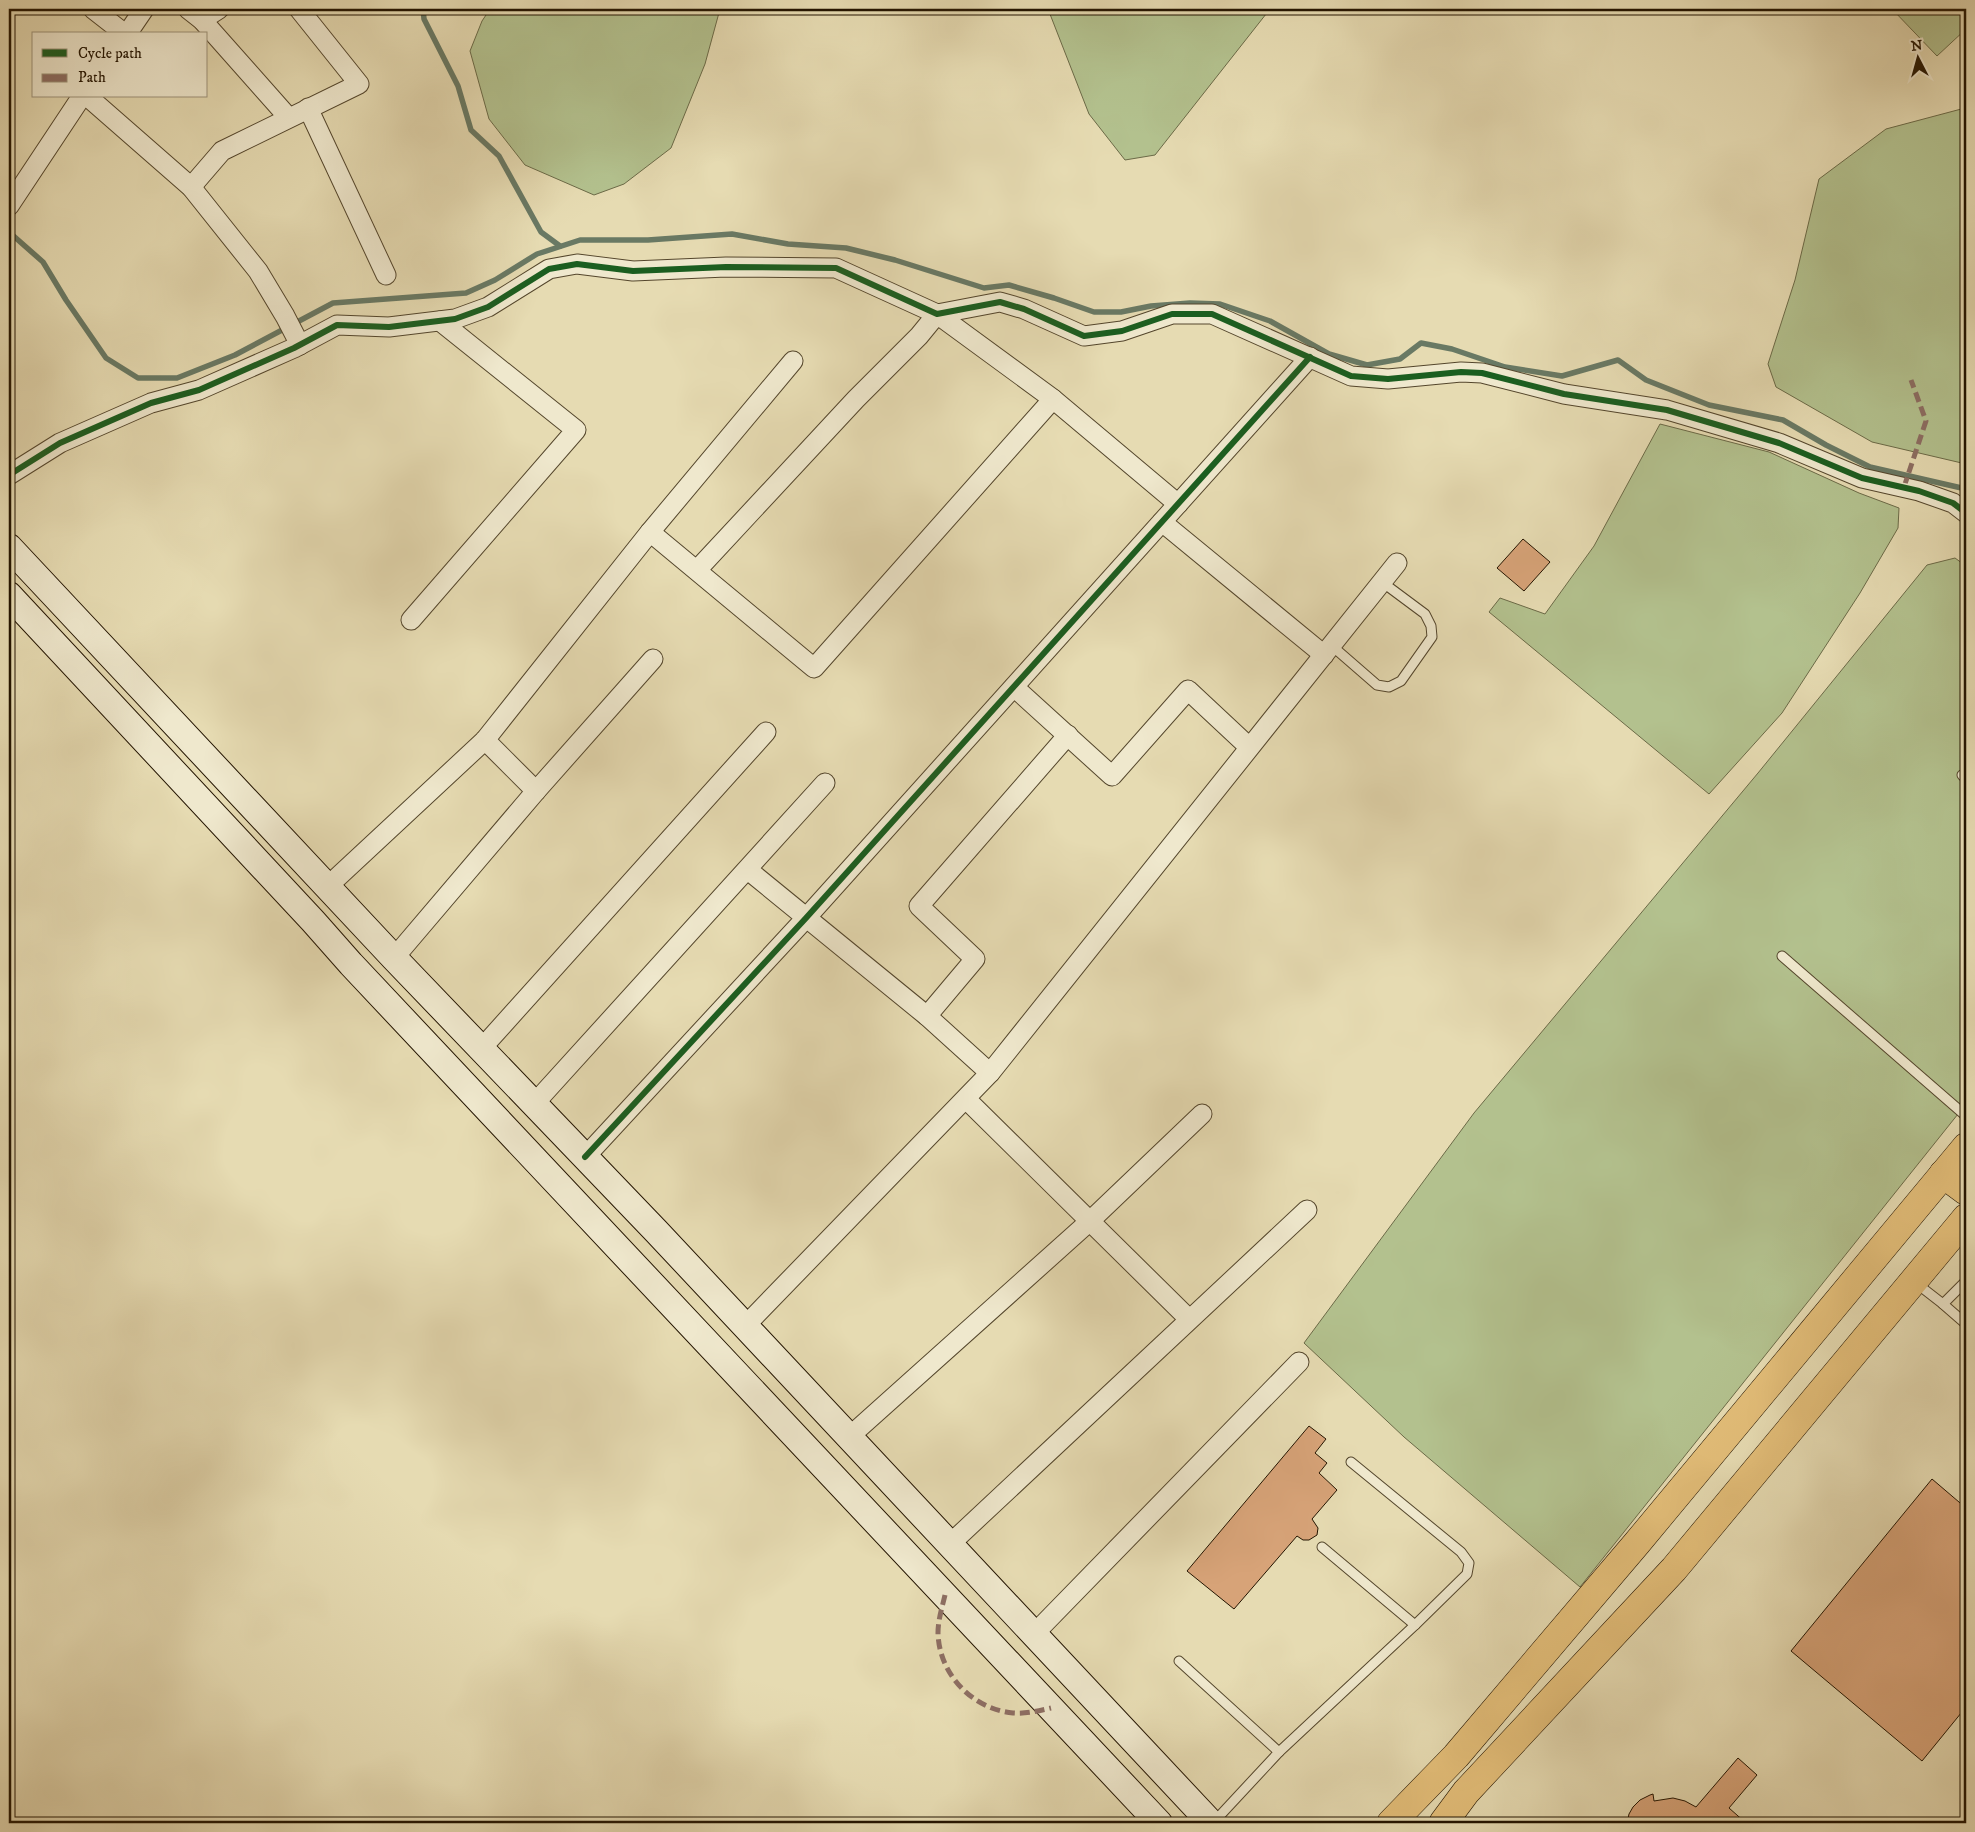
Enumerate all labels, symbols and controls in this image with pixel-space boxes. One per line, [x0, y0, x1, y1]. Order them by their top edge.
legend [32, 32, 208, 98]
north arrow [1892, 32, 1942, 82]
text: N [1910, 36, 1924, 56]
text: Cycle path [78, 44, 142, 63]
text: Path [78, 68, 106, 87]

